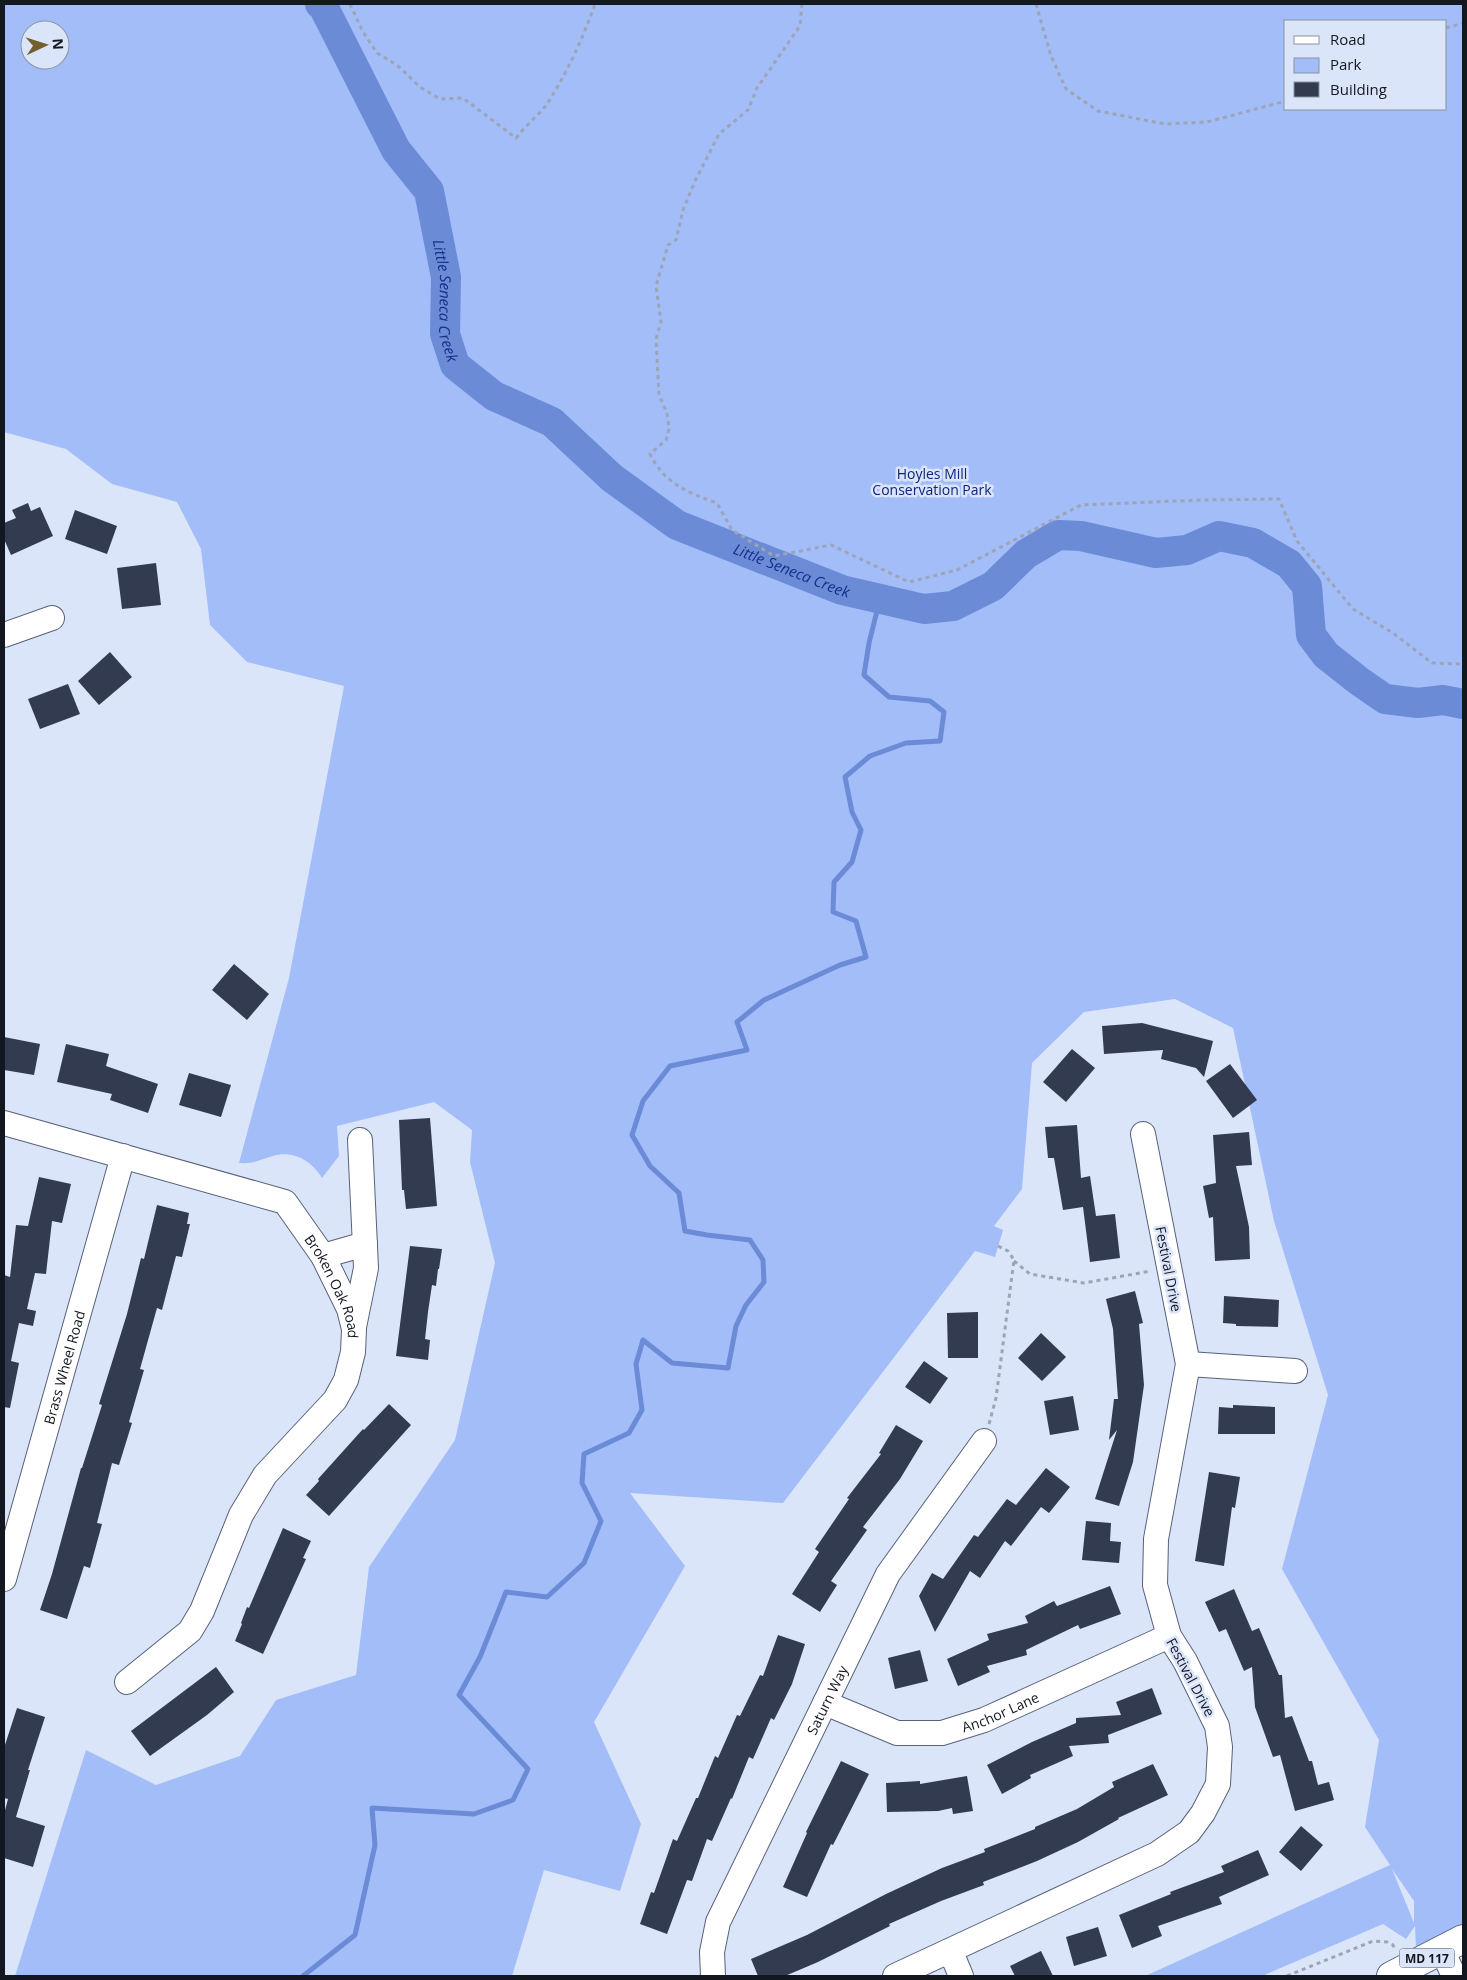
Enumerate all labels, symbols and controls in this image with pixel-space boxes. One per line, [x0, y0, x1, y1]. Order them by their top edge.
north arrow [20, 20, 70, 70]
legend [1284, 20, 1447, 110]
text: Road [1330, 29, 1366, 49]
text: N [49, 38, 68, 50]
text: Park [1330, 54, 1361, 74]
text: Building [1330, 79, 1387, 99]
water label: Little Seneca Creek [429, 238, 463, 365]
park label: Hoyles Mill Conservation Park [872, 464, 992, 499]
water label: Little Seneca Creek [731, 538, 853, 602]
street label: Festival Drive [1151, 1225, 1187, 1313]
street label: Broken Oak Road [301, 1230, 363, 1339]
street label: Brass Wheel Road [39, 1308, 89, 1426]
street label: Festival Drive [1162, 1634, 1220, 1720]
street label: Saturn Way [802, 1661, 852, 1737]
street label: Anchor Lane [959, 1687, 1042, 1736]
road number: MD 117 [1400, 1949, 1454, 1968]

